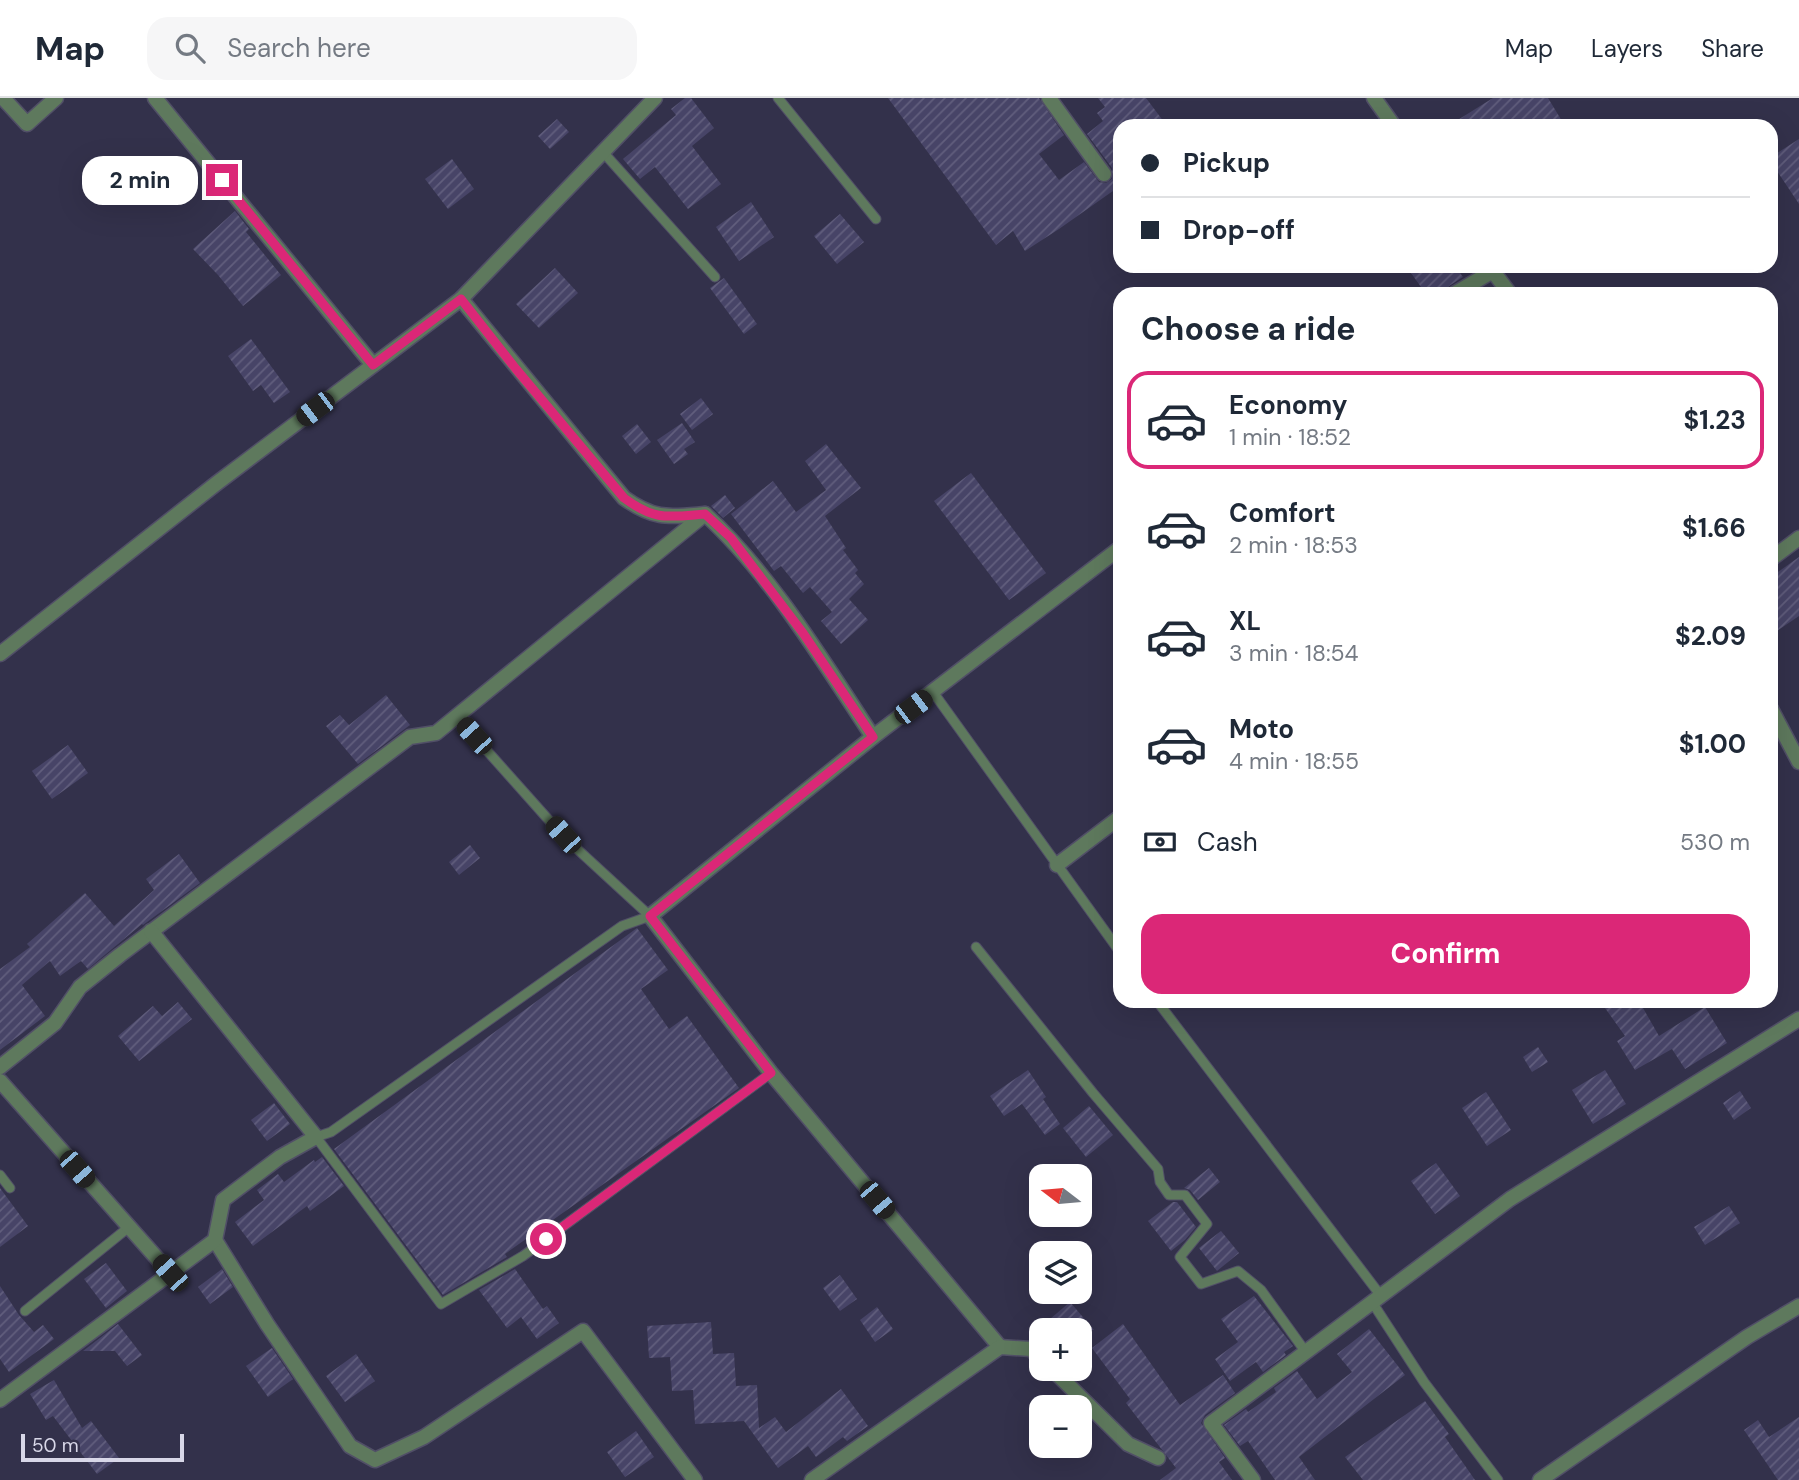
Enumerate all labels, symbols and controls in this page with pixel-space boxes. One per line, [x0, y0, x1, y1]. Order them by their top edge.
search box [147, 17, 637, 80]
text: Map [35, 27, 105, 70]
icon: search [171, 29, 209, 67]
text: Search here [227, 31, 371, 65]
text: Map [1505, 33, 1553, 64]
text: Layers [1591, 33, 1663, 64]
text: Share [1701, 33, 1764, 64]
text: Pickup [1183, 146, 1270, 180]
callout: 2 min [82, 155, 198, 204]
route end [206, 164, 238, 196]
text: 2 min [110, 165, 170, 195]
text: Drop-off [1183, 213, 1295, 247]
text: Choose a ride [1141, 308, 1356, 350]
car [292, 388, 339, 430]
text: Economy [1229, 388, 1347, 422]
icon: car [1145, 389, 1208, 452]
text: $1.23 [1684, 403, 1746, 437]
text: 1 min · 18:52 [1229, 422, 1351, 452]
text: Comfort [1229, 496, 1335, 530]
icon: car [1145, 497, 1208, 560]
text: $1.66 [1682, 511, 1746, 545]
text: 2 min · 18:53 [1229, 530, 1358, 560]
text: XL [1229, 604, 1261, 638]
icon: car [1145, 605, 1208, 668]
text: $2.09 [1675, 619, 1746, 653]
text: 3 min · 18:54 [1229, 638, 1359, 668]
car [890, 686, 937, 728]
text: Moto [1229, 712, 1294, 746]
car [453, 713, 496, 759]
icon: car [1145, 713, 1208, 776]
text: $1.00 [1679, 727, 1746, 761]
text: 4 min · 18:55 [1229, 746, 1359, 776]
car [542, 812, 585, 858]
icon: cash [1141, 823, 1179, 861]
text: Cash [1197, 825, 1258, 859]
text: 530 m [1680, 827, 1750, 857]
button: Confirm [1141, 914, 1750, 994]
car [56, 1146, 99, 1192]
north arrow [1029, 1164, 1092, 1227]
map controls [1029, 1164, 1092, 1458]
car [856, 1177, 899, 1223]
route start [530, 1223, 562, 1255]
button: layers [1029, 1241, 1092, 1304]
car [149, 1250, 192, 1296]
button: + [1029, 1318, 1092, 1381]
button: − [1029, 1395, 1092, 1458]
scale bar [21, 1431, 184, 1463]
text: 50 m [32, 1433, 79, 1458]

